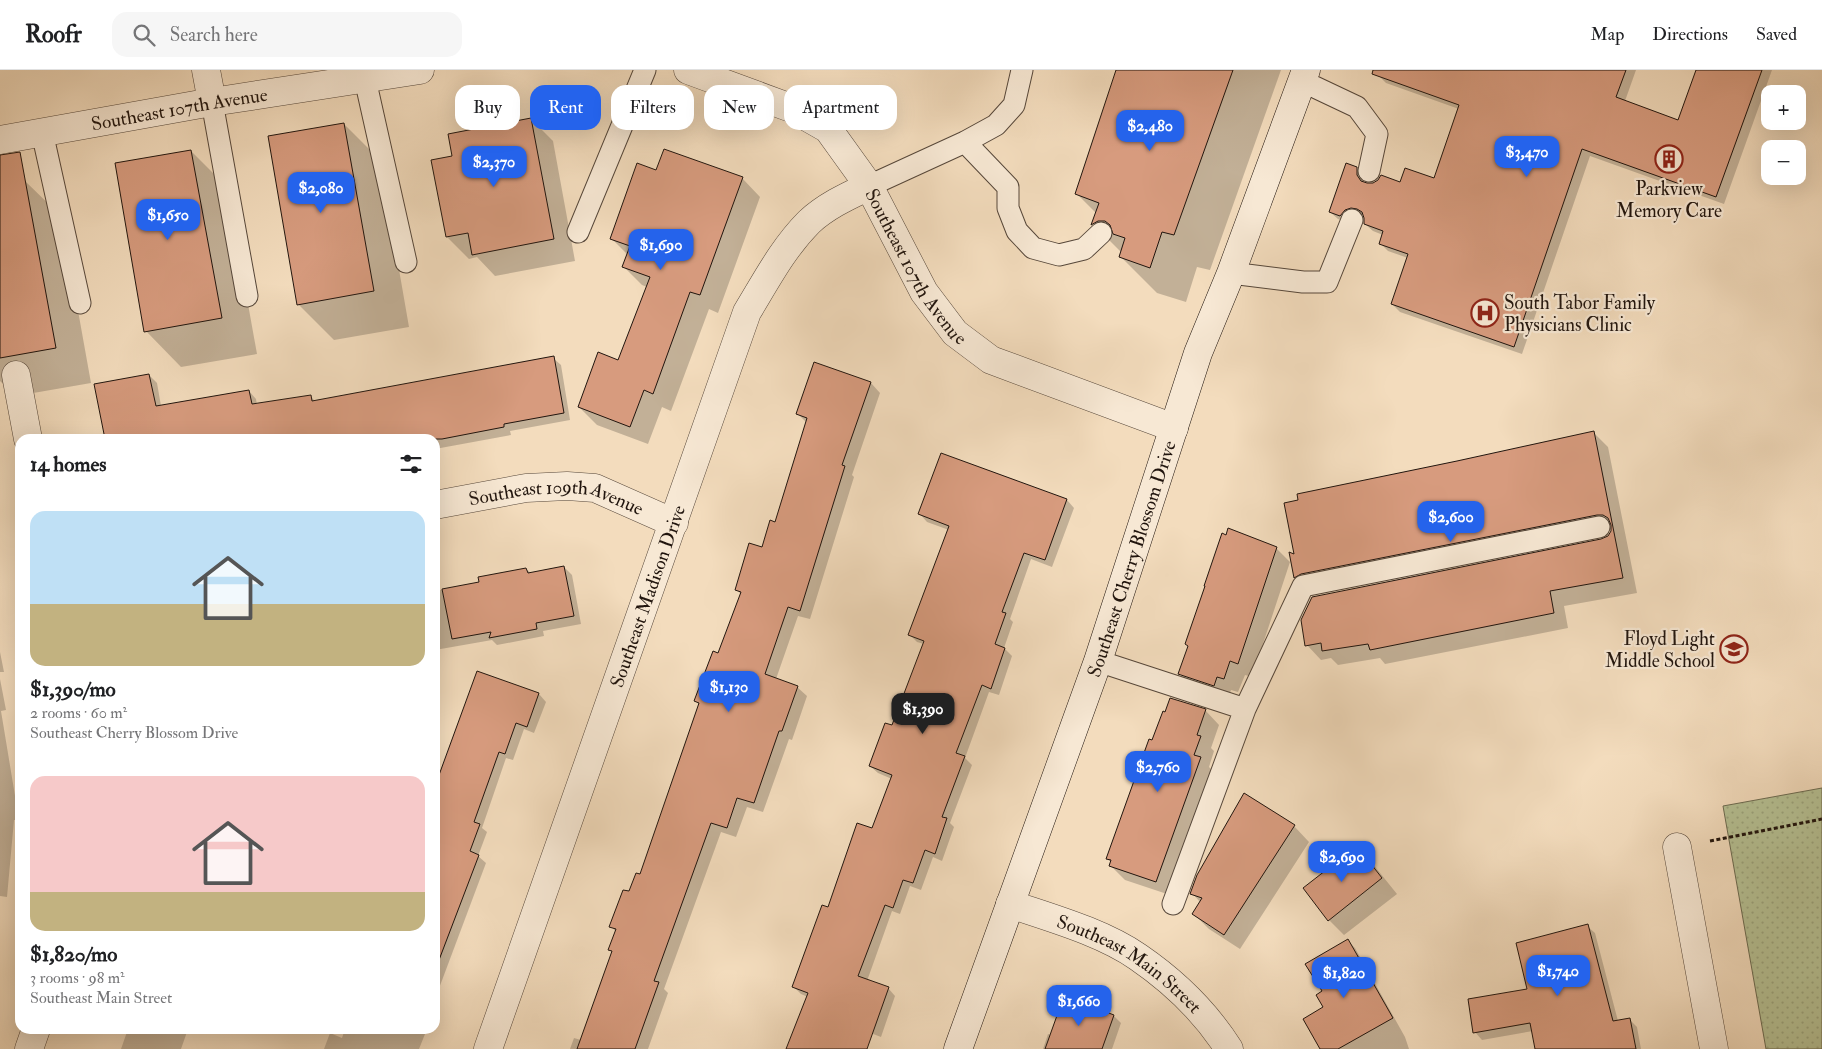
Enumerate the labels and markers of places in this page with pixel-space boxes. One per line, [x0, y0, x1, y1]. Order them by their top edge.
pin: $2,480 [1109, 109, 1191, 152]
pin: $3,470 [1486, 136, 1568, 178]
building icon: Parkview Memory Care [1654, 144, 1684, 174]
pin: $2,370 [453, 146, 535, 188]
pin: $2,080 [280, 172, 362, 214]
place label: Parkview Memory Care [1616, 177, 1722, 223]
pin: $1,650 [127, 198, 209, 241]
pin: $1,690 [620, 228, 702, 271]
place label: South Tabor Family Physicians Clinic [1504, 291, 1656, 337]
hospital icon: South Tabor Family Physicians Clinic [1470, 298, 1500, 328]
pin: $2,600 [1410, 500, 1492, 543]
place label: Floyd Light Middle School [1605, 627, 1715, 673]
school or university icon: Floyd Light Middle School [1719, 634, 1749, 664]
pin: $1,130 [688, 670, 770, 713]
pin: $1,390 [882, 692, 964, 735]
pin: $2,760 [1117, 750, 1199, 793]
pin: $2,690 [1301, 840, 1383, 883]
pin: $1,740 [1517, 954, 1599, 997]
pin: $1,820 [1303, 956, 1385, 999]
pin: $1,660 [1038, 984, 1120, 1027]

